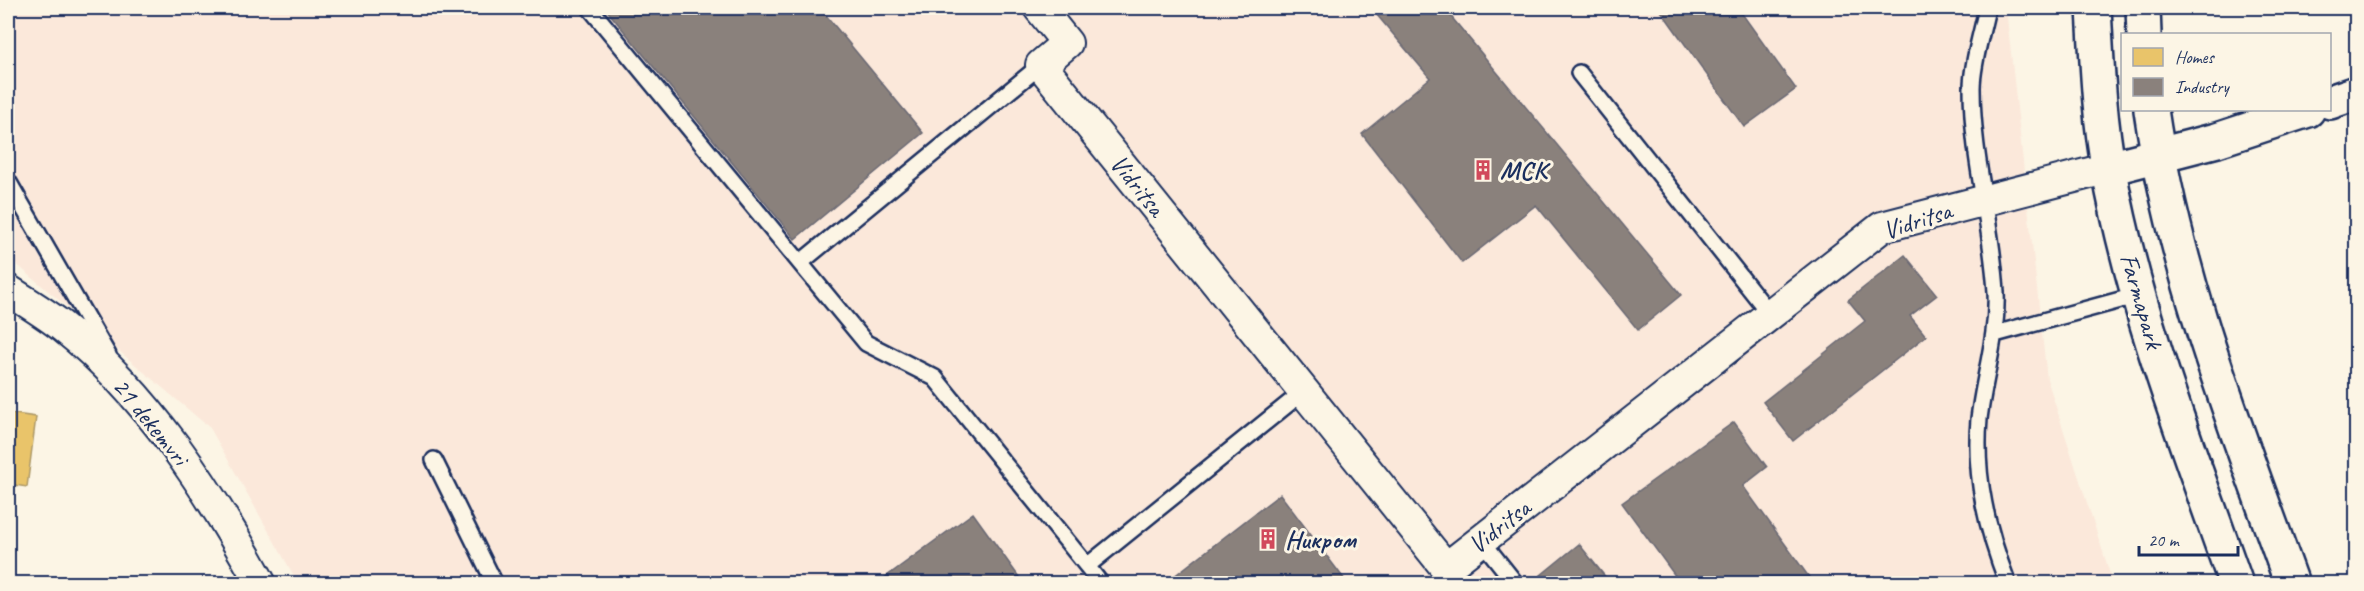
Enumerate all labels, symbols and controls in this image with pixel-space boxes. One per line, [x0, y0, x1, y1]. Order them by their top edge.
legend [2121, 33, 2331, 111]
text: Homes [2175, 46, 2215, 68]
text: Industry [2175, 76, 2230, 98]
street label: Vidritsa [1103, 148, 1174, 225]
place label: МСК [1500, 154, 1551, 187]
building icon: МСК [1471, 158, 1495, 182]
street label: Vidritsa [1879, 193, 1958, 247]
street label: Farmapark [2112, 250, 2171, 354]
street label: 21 dekemvri [105, 371, 198, 474]
street label: Vidritsa [1461, 490, 1539, 561]
scale bar [2139, 519, 2238, 557]
place label: Никром [1285, 523, 1357, 556]
building icon: Никром [1256, 527, 1280, 551]
text: 20 m [2148, 529, 2181, 551]

